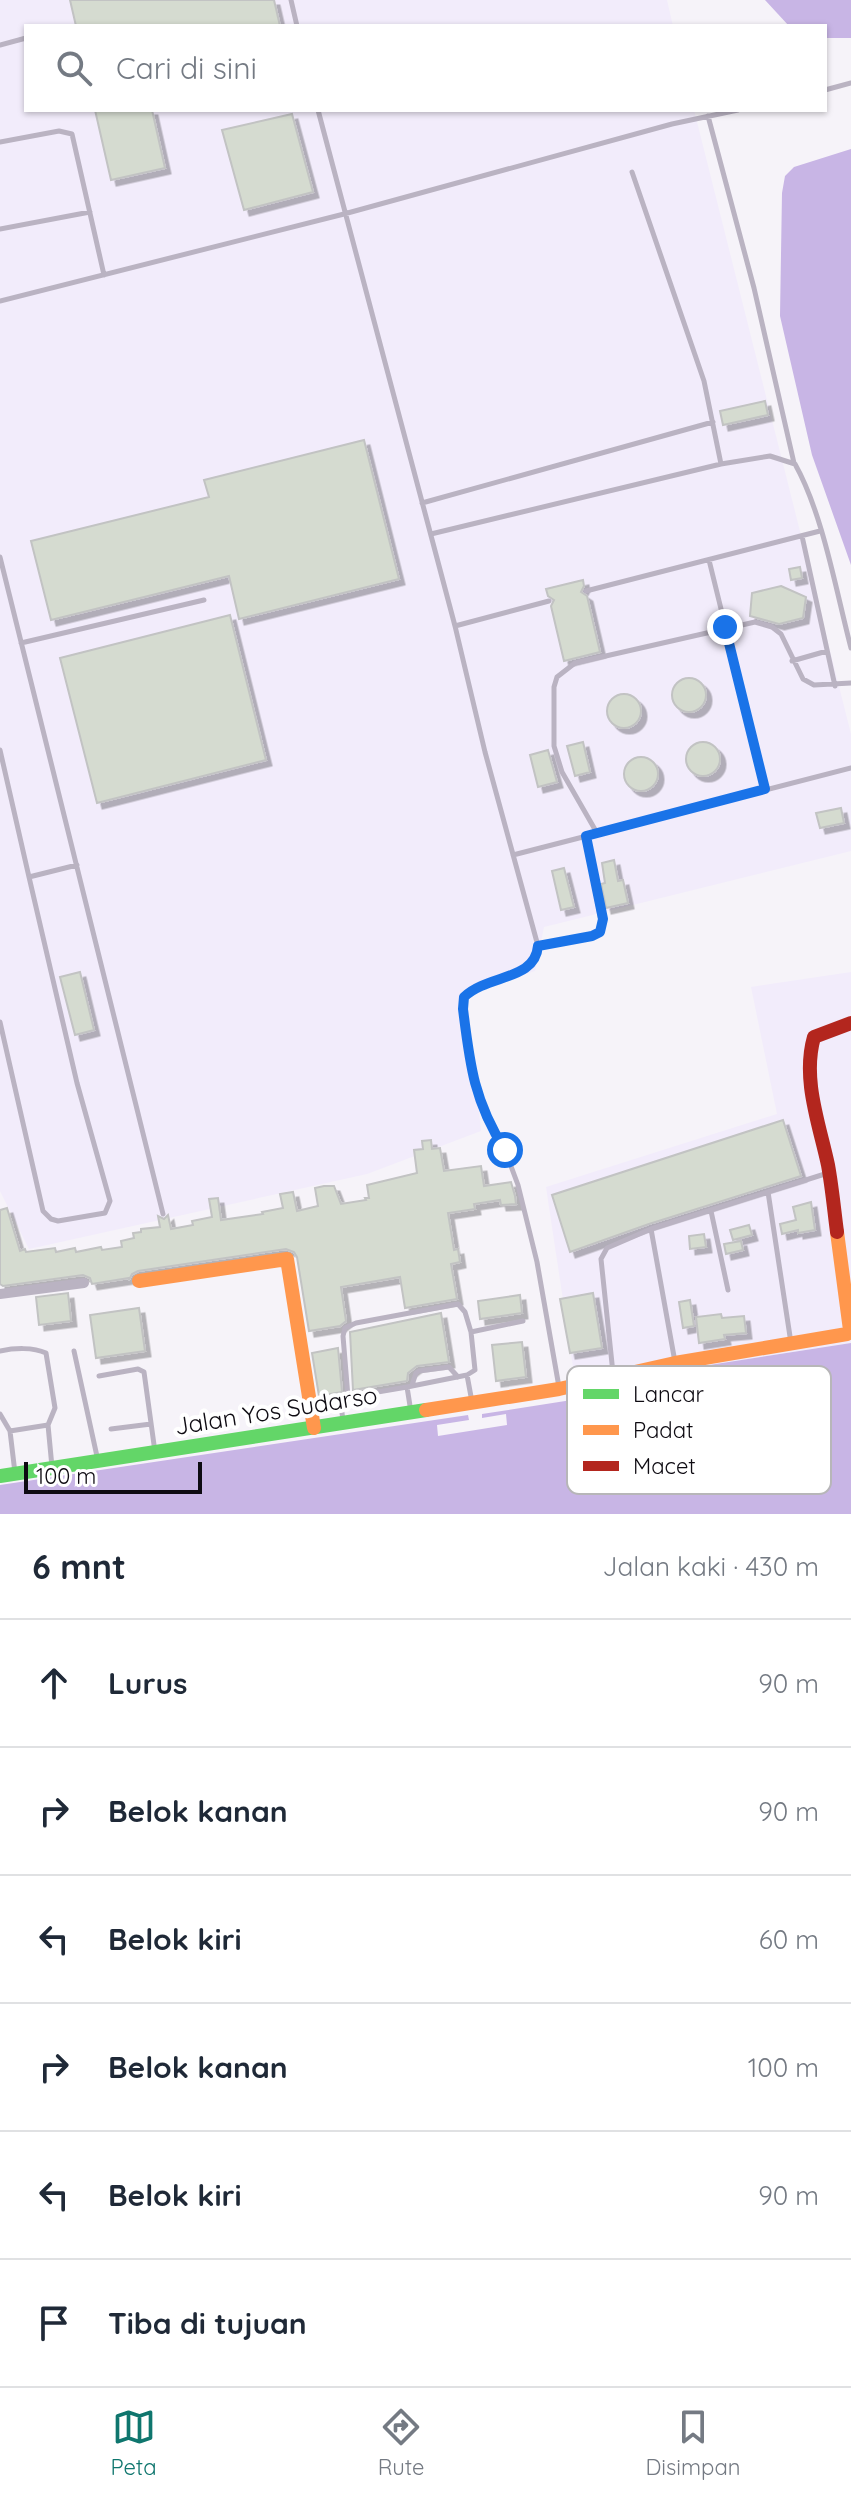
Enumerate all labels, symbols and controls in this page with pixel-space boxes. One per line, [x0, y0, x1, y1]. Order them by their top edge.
search box [24, 24, 827, 112]
icon: search [52, 46, 96, 90]
text: Cari di sini [116, 49, 257, 87]
route end [707, 609, 743, 645]
route start [487, 1132, 523, 1168]
legend [567, 1366, 831, 1494]
street label: Jalan Yos Sudarso [172, 1379, 379, 1441]
text: Lancar [633, 1380, 704, 1408]
text: Padat [633, 1416, 693, 1444]
text: Macet [633, 1452, 696, 1480]
scale bar [24, 1458, 202, 1494]
text: 100 m [36, 1462, 96, 1490]
text: 6 mnt [32, 1545, 126, 1588]
text: Jalan kaki · 430 m [603, 1550, 819, 1583]
icon: ahead [32, 1661, 76, 1705]
text: Lurus [108, 1664, 188, 1702]
text: 90 m [758, 1667, 819, 1700]
icon: right [32, 1789, 76, 1833]
text: Belok kanan [108, 1792, 288, 1830]
text: 90 m [758, 1795, 819, 1828]
icon: left [32, 1917, 76, 1961]
text: Belok kiri [108, 1920, 242, 1958]
text: 60 m [759, 1923, 819, 1956]
icon: right [32, 2045, 76, 2089]
text: Belok kanan [108, 2048, 288, 2086]
text: 100 m [748, 2051, 819, 2084]
icon: left [32, 2173, 76, 2217]
text: Belok kiri [108, 2176, 242, 2214]
text: 90 m [758, 2179, 819, 2212]
icon: arrive [32, 2301, 76, 2345]
text: Tiba di tujuan [108, 2304, 307, 2342]
tab: Peta [111, 2405, 157, 2481]
tab: Rute [378, 2405, 424, 2481]
tab: Disimpan [645, 2405, 740, 2481]

